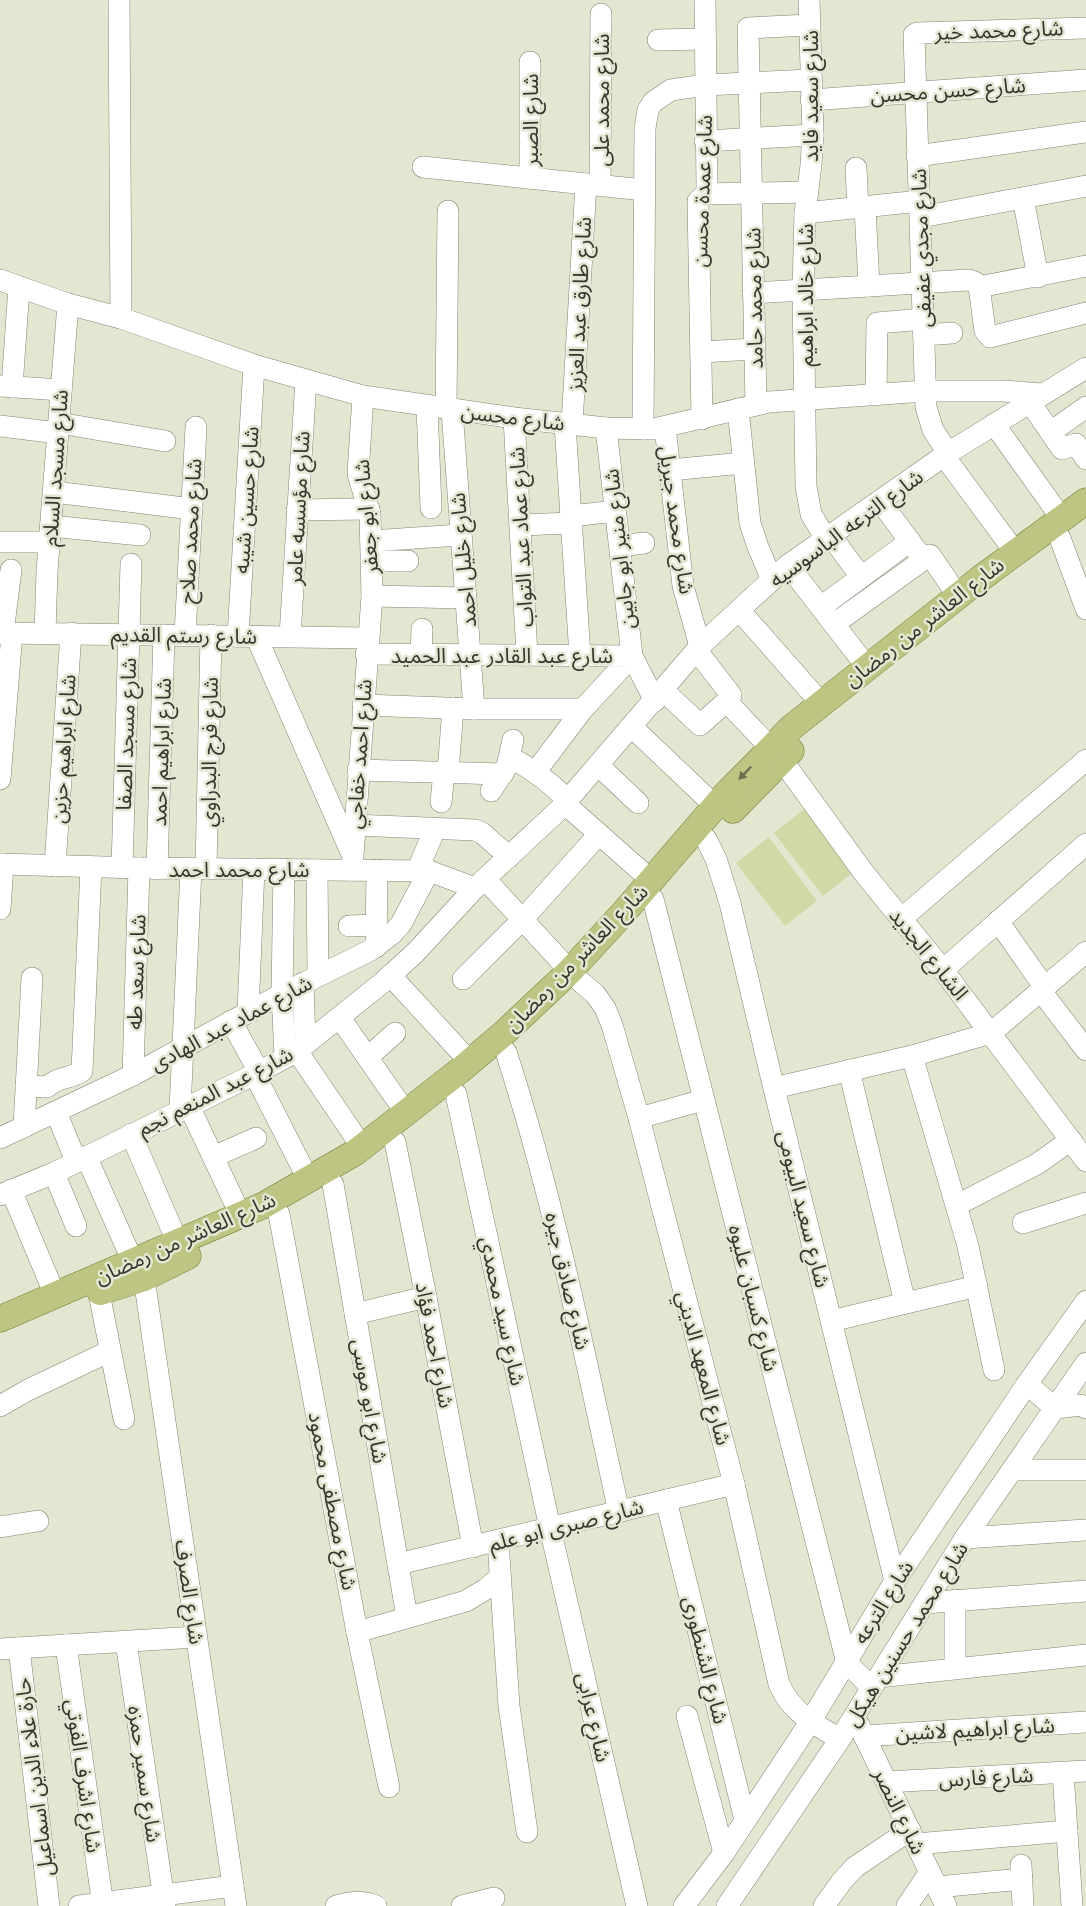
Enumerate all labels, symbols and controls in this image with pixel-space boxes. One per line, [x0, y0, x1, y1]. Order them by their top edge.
street label: شارع محمد خير [933, 15, 1064, 48]
street label: شارع سعيد فايد [798, 30, 826, 162]
street label: شارع محمد على [589, 34, 617, 166]
street label: شارع حسن محسن [869, 72, 1027, 111]
street label: شارع الصبر [518, 74, 546, 167]
street label: شارع عمدة محسن [687, 114, 720, 268]
street label: شارع مجدي عفيفى [906, 168, 940, 328]
street label: شارع طارق عبد العزيز [562, 216, 599, 393]
street label: شارع خالد ابراهيم [793, 224, 821, 366]
street label: شارع محمد حامد [740, 227, 771, 369]
street label: شارع مسجد السلام [37, 389, 77, 548]
street label: شارع محسن [459, 398, 566, 439]
street label: شارع حسين شيبه [228, 425, 267, 575]
street label: شارع مؤسسه عامر [281, 430, 318, 587]
street label: شارع محمد جبريل [651, 444, 700, 596]
street label: شارع عماد عبد التواب [504, 446, 541, 628]
street label: شارع محمد صلاح [174, 458, 209, 604]
street label: شارع ابو جعفر [349, 458, 387, 577]
street label: شارع الترعه الباسوسيه [764, 464, 930, 595]
street label: شارع منير ابو جابين [598, 467, 643, 630]
street label: شارع خليل احمد [445, 491, 484, 628]
street label: شارع العاشر من رمضان [839, 552, 1011, 694]
street label: شارع رستم القديم [111, 621, 257, 652]
street label: شارع عبد القادر عبد الحميد [391, 643, 613, 671]
street label: شارع مسجد الصفا [111, 657, 144, 811]
street label: شارع ابراهيم حزين [45, 674, 84, 825]
street label: شارع ابراهيم احمد [146, 677, 179, 827]
street label: شارع فرج البدراوي [195, 677, 227, 827]
street label: شارع احمد خفاجي [341, 678, 381, 830]
one-way arrow [738, 765, 752, 780]
street label: شارع محمد احمد [168, 857, 310, 885]
street label: شارع العاشر من رمضان [499, 879, 655, 1039]
street label: الشارع الجديد [882, 903, 974, 1007]
street label: شارع سعد طه [121, 914, 154, 1030]
street label: شارع عماد عبد الهادى [146, 970, 318, 1079]
street label: شارع عبد المنعم نجم [133, 1041, 298, 1144]
street label: شارع سعيد البيومى [769, 1128, 836, 1291]
street label: شارع العاشر من رمضان [91, 1187, 281, 1292]
street label: شارع صادق جيره [537, 1210, 596, 1353]
street label: شارع كسبان عليوه [721, 1222, 784, 1375]
street label: شارع سيد محمدي [471, 1234, 531, 1389]
street label: شارع احمد فؤاد [408, 1280, 459, 1411]
street label: شارع المعهد الديني [668, 1288, 737, 1449]
street label: شارع ابو موسى [344, 1337, 393, 1466]
street label: شارع مصطفى محمود [301, 1410, 363, 1593]
street label: شارع صبرى ابو علم [486, 1494, 647, 1559]
street label: شارع محمد حسنين هيكل [839, 1537, 976, 1732]
street label: شارع الصرف [167, 1538, 210, 1646]
street label: شارع الترعه [848, 1556, 921, 1650]
street label: شارع الشنطورى [675, 1593, 734, 1727]
street label: شارع عرابى [569, 1670, 616, 1765]
street label: حارة علاء الدين اسماعيل [9, 1676, 59, 1878]
street label: شارع اشرف الفوتي [57, 1697, 107, 1855]
street label: شارع سمير حمزه [120, 1704, 167, 1844]
street label: شارع ابراهيم لاشين [895, 1712, 1056, 1749]
street label: شارع فارس [938, 1762, 1034, 1795]
street label: شارع النصر [865, 1763, 932, 1859]

